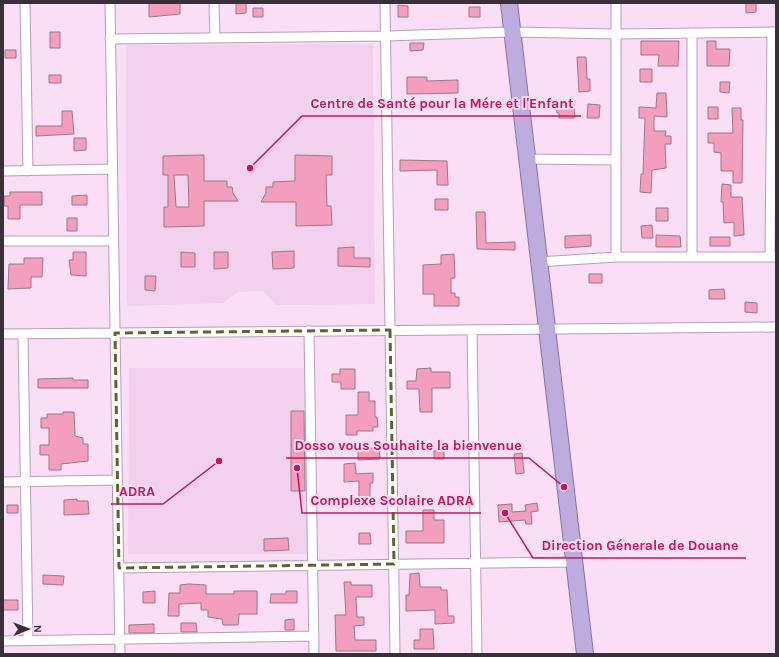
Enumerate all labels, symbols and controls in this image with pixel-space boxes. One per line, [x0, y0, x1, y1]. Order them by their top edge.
callout: Centre de Santé pour la Mére et l'Enfant [302, 90, 581, 116]
text: Centre de Santé pour la Mére et l'Enfant [310, 95, 574, 112]
callout: Dosso vous Souhaite la bienvenue [286, 432, 529, 458]
text: Dosso vous Souhaite la bienvenue [294, 437, 522, 454]
callout: ADRA [111, 478, 163, 504]
text: ADRA [119, 483, 155, 500]
callout: Complexe Scolaire ADRA [302, 487, 481, 513]
text: Complexe Scolaire ADRA [311, 492, 474, 509]
callout: Direction Génerale de Douane [533, 532, 746, 558]
text: Direction Génerale de Douane [542, 537, 739, 554]
north arrow [8, 609, 48, 649]
text: N [31, 625, 44, 633]

